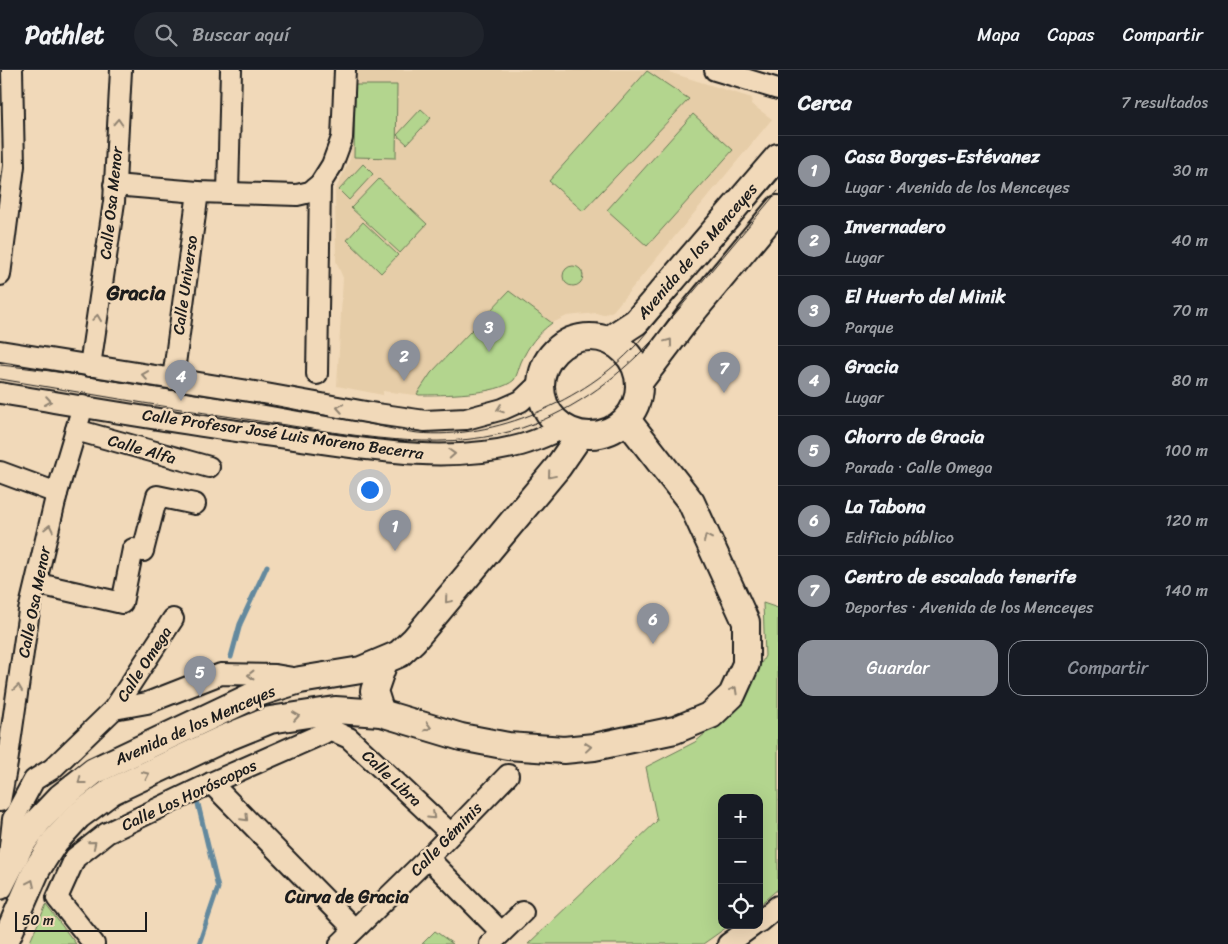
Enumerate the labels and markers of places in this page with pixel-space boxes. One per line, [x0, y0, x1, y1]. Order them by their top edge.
pin: 3 [473, 311, 505, 352]
pin: 2 [388, 340, 420, 381]
pin: 7 [708, 352, 740, 393]
pin: 4 [165, 360, 197, 401]
pin: 1 [379, 510, 411, 551]
pin: 6 [637, 603, 669, 644]
pin: 5 [184, 656, 216, 697]

